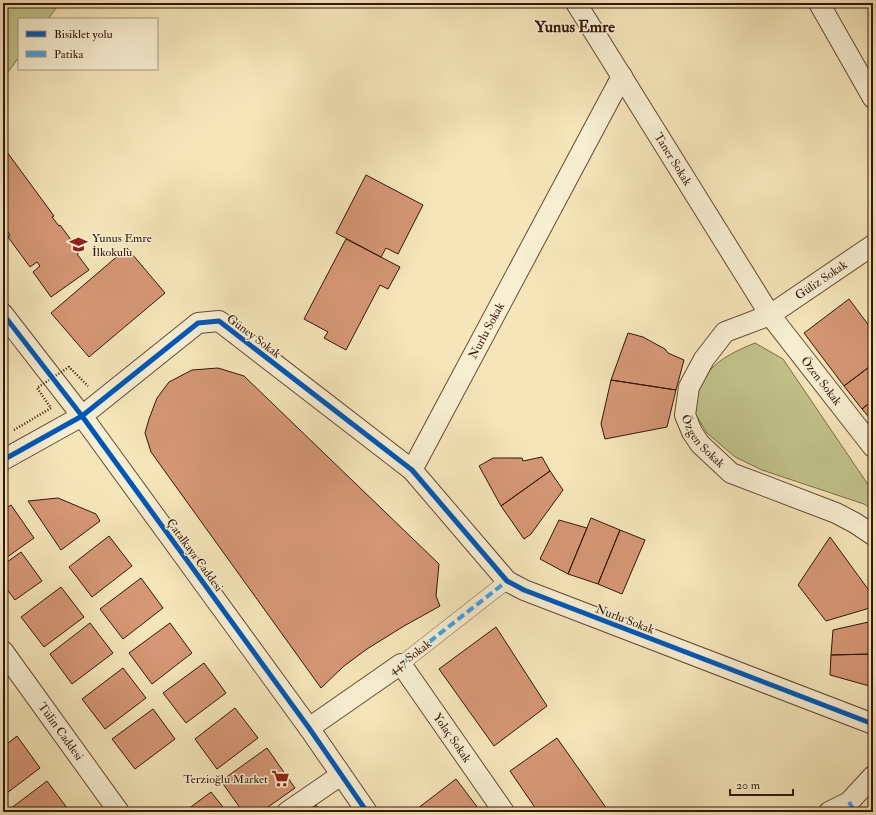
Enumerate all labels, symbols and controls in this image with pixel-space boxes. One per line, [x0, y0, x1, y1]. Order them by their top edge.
district label: Yunus Emre [534, 17, 615, 37]
legend [18, 18, 158, 70]
text: Bisiklet yolu [54, 27, 113, 42]
text: Patika [54, 47, 84, 62]
street label: Taner Sokak [651, 130, 695, 189]
place label: Yunus Emre İlkokulu [92, 231, 152, 260]
school or university icon: Yunus Emre İlkokulu [69, 235, 89, 255]
street label: Güliz Sokak [792, 257, 850, 303]
street label: Nurlu Sokak [466, 300, 508, 362]
street label: Güney Sokak [224, 311, 284, 362]
street label: Özen Sokak [797, 354, 845, 409]
street label: Özgen Sokak [678, 412, 728, 471]
street label: Çatalkaya Caddesi [163, 516, 226, 595]
street label: Nurlu Sokak [593, 601, 656, 638]
street label: 447 Sokak [386, 636, 435, 678]
street label: Tülin Caddesi [35, 700, 86, 763]
street label: Yolaç Sokak [430, 710, 475, 766]
supermarket icon: Terzioğlu Market [271, 769, 291, 789]
scale bar [730, 771, 793, 797]
place label: Terzioğlu Market [183, 772, 268, 787]
text: 20 m [736, 778, 761, 793]

